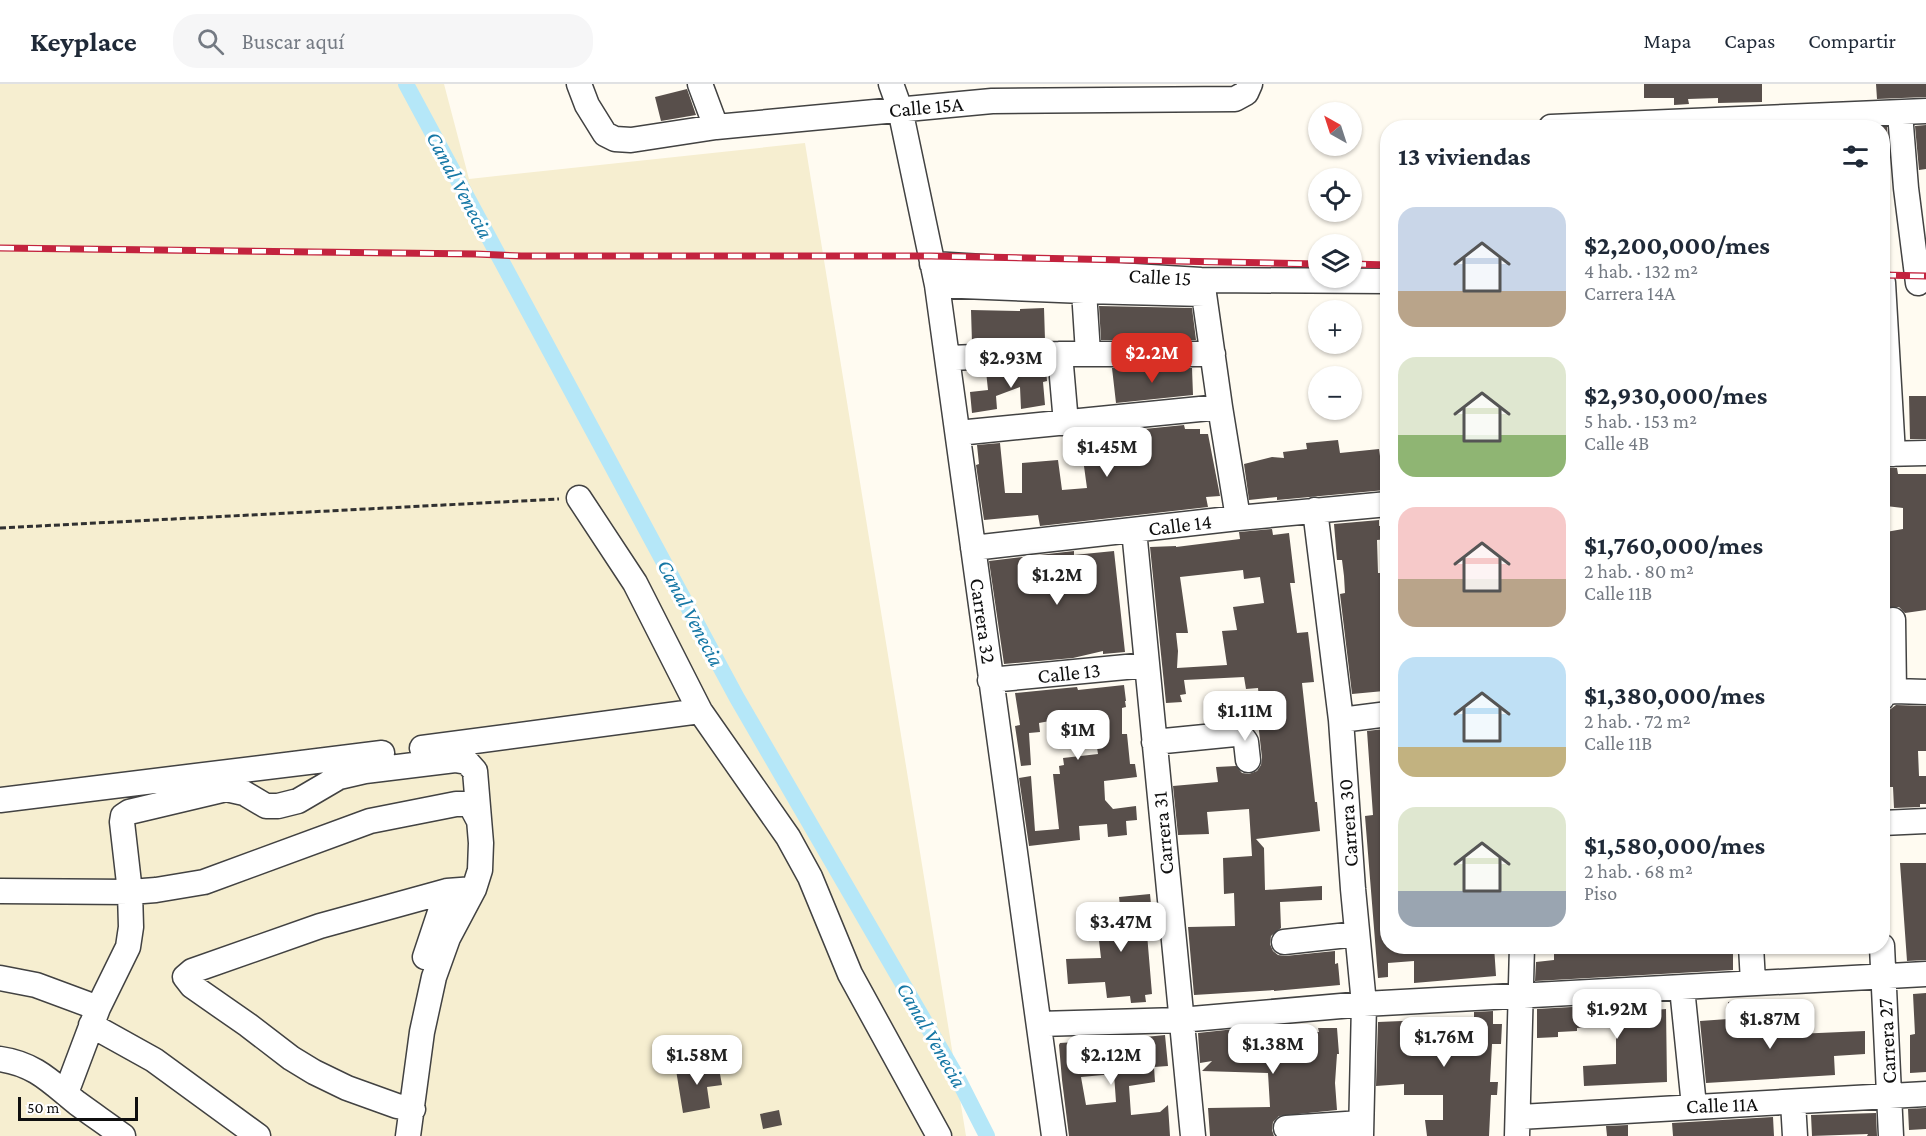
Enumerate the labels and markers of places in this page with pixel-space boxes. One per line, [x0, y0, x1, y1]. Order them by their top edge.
pin: $2.2M [1110, 333, 1194, 384]
pin: $2.93M [962, 338, 1060, 389]
pin: $1.45M [1058, 427, 1156, 478]
pin: $1.2M [1015, 555, 1099, 606]
pin: $1.11M [1196, 691, 1294, 742]
pin: $1M [1049, 710, 1107, 761]
pin: $3.47M [1072, 902, 1170, 953]
pin: $1.92M [1568, 989, 1666, 1040]
pin: $1.87M [1721, 999, 1819, 1050]
pin: $1.76M [1395, 1017, 1493, 1068]
pin: $1.38M [1224, 1024, 1322, 1075]
pin: $1.58M [648, 1035, 746, 1086]
pin: $2.12M [1062, 1035, 1160, 1086]

